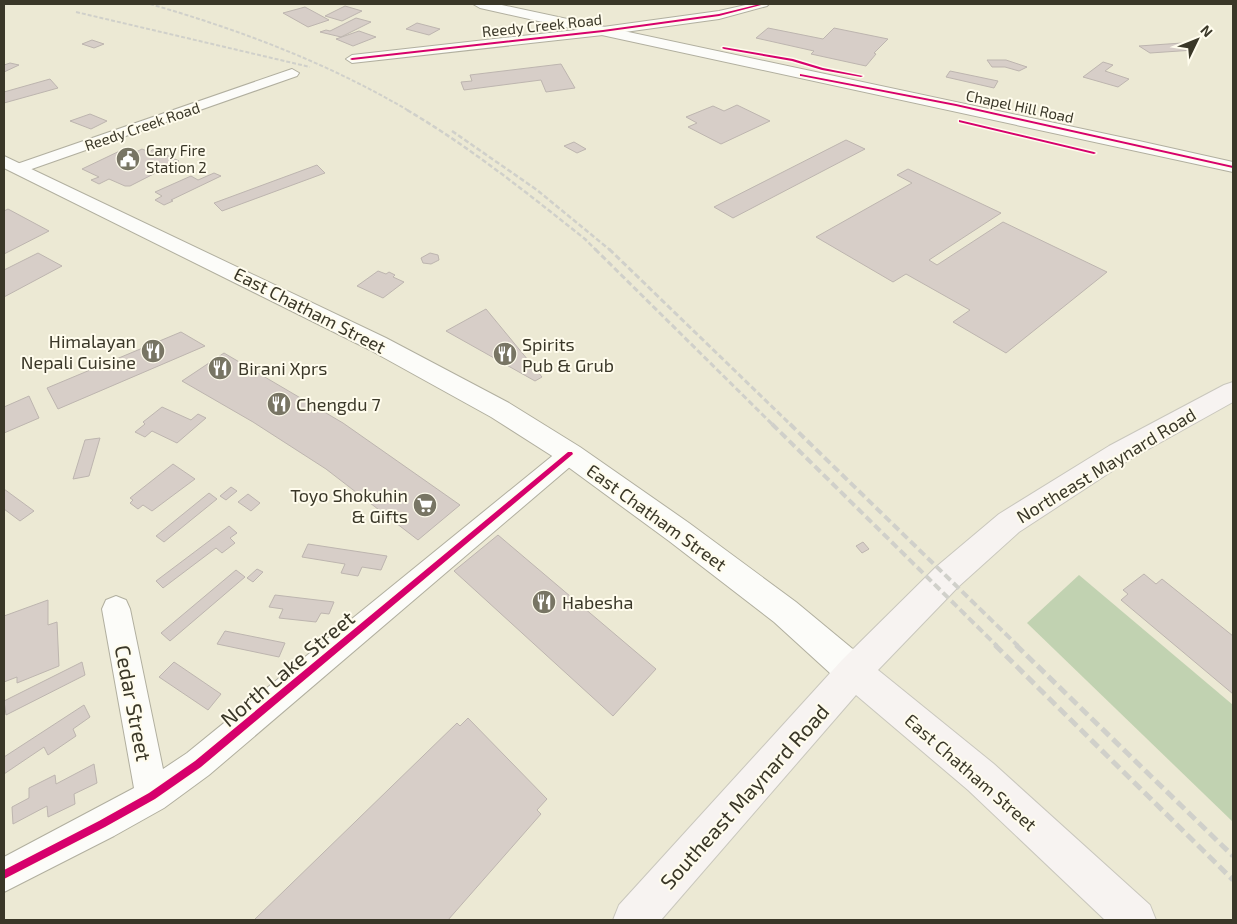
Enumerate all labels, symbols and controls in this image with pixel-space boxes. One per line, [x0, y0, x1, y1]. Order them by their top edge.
street label: Reedy Creek Road [481, 10, 603, 40]
north arrow [1172, 15, 1222, 65]
text: N [1197, 21, 1217, 40]
street label: Chapel Hill Road [964, 86, 1076, 126]
street label: Reedy Creek Road [82, 98, 202, 154]
place label: Cary Fire Station 2 [146, 141, 207, 176]
public building icon: Cary Fire Station 2 [115, 146, 141, 172]
street label: East Chatham Street [230, 262, 390, 358]
place label: Himalayan Nepali Cuisine [21, 330, 136, 373]
place label: Spirits Pub & Grub [522, 333, 614, 376]
restaurant icon: Himalayan Nepali Cuisine [140, 338, 166, 364]
restaurant icon: Spirits Pub & Grub [492, 341, 518, 367]
restaurant icon: Birani Xprs [207, 355, 233, 381]
place label: Birani Xprs [238, 357, 327, 379]
restaurant icon: Chengdu 7 [266, 391, 292, 417]
place label: Chengdu 7 [296, 393, 381, 415]
street label: Northeast Maynard Road [1012, 403, 1200, 527]
street label: East Chatham Street [583, 459, 731, 575]
place label: Toyo Shokuhin & Gifts [290, 484, 408, 527]
supermarket icon: Toyo Shokuhin & Gifts [412, 492, 438, 518]
restaurant icon: Habesha [531, 589, 557, 615]
place label: Habesha [562, 591, 633, 613]
street label: North Lake Street [215, 605, 359, 731]
street label: Cedar Street [110, 643, 158, 763]
street label: Southeast Maynard Road [654, 698, 834, 894]
street label: East Chatham Street [901, 709, 1042, 835]

